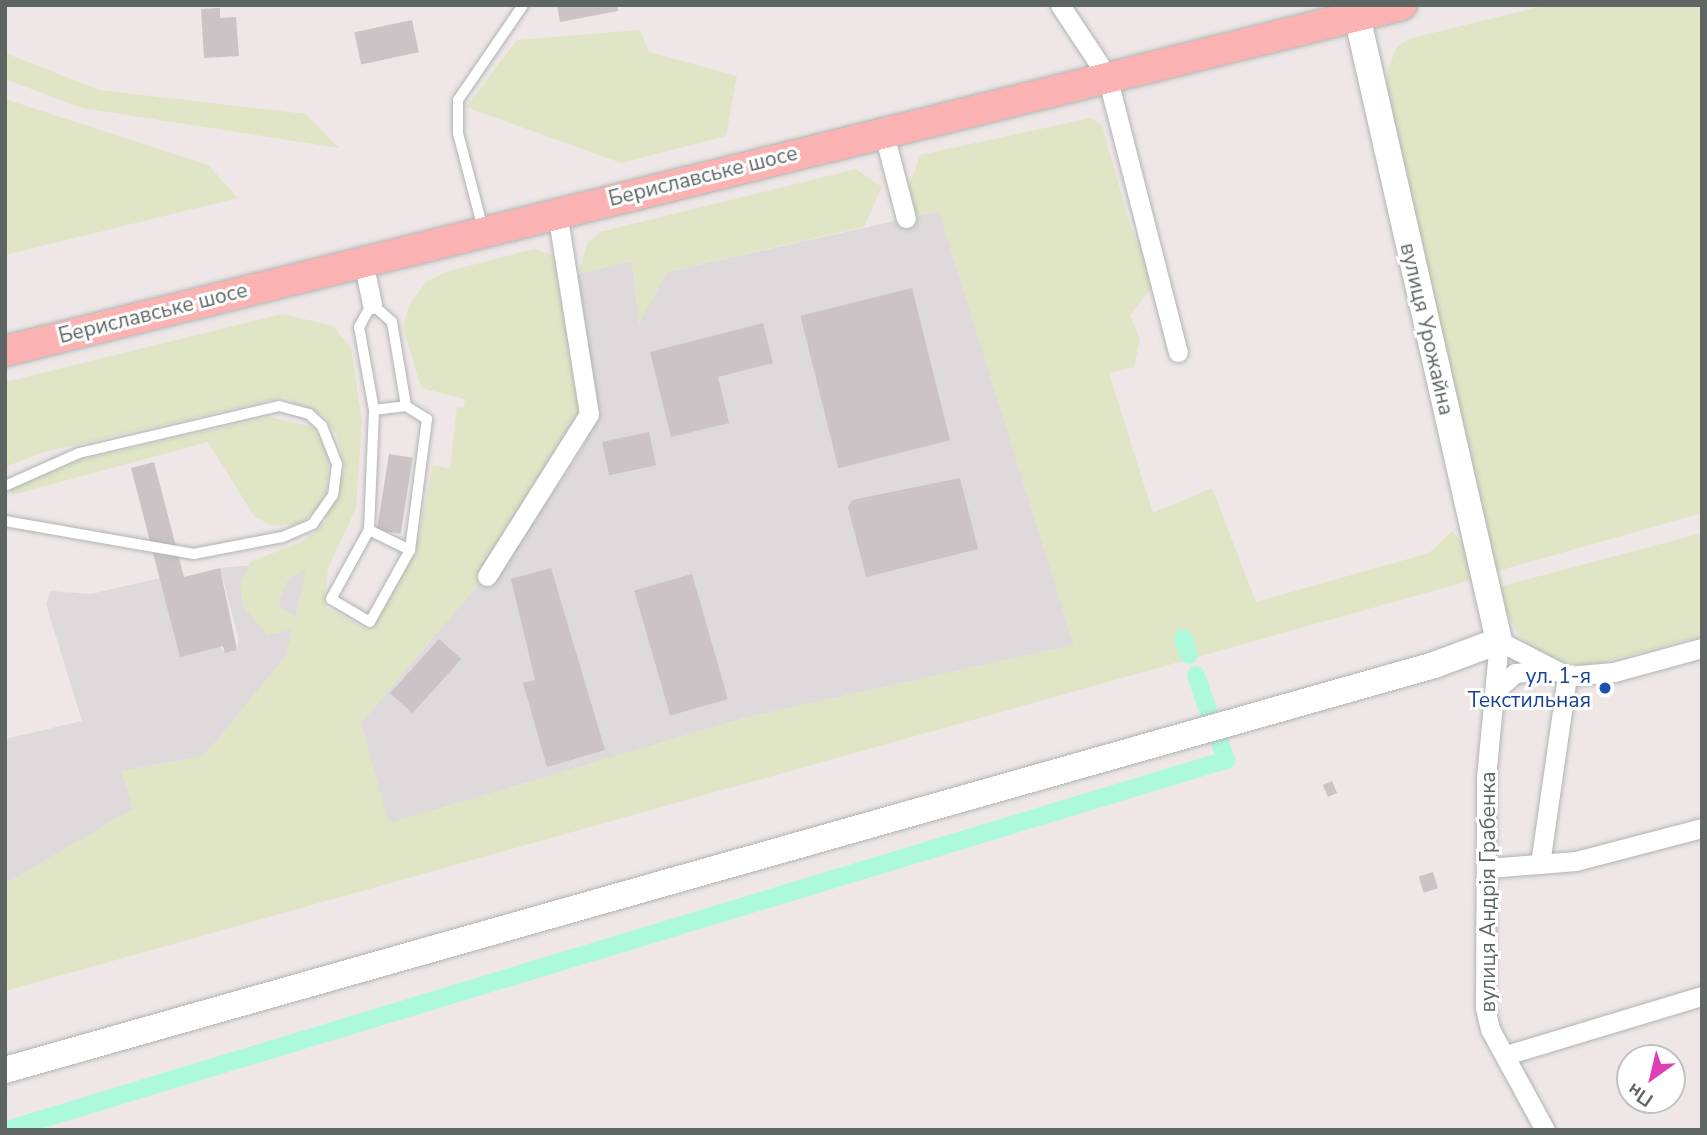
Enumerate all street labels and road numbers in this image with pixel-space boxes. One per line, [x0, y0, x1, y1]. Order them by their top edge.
street label: Бериславське шосе [606, 140, 800, 212]
street label: вулиця Урожайна [1395, 240, 1459, 418]
street label: Бериславське шосе [56, 277, 250, 349]
street label: вулиця Андрія Грабенка [1475, 771, 1501, 1013]

